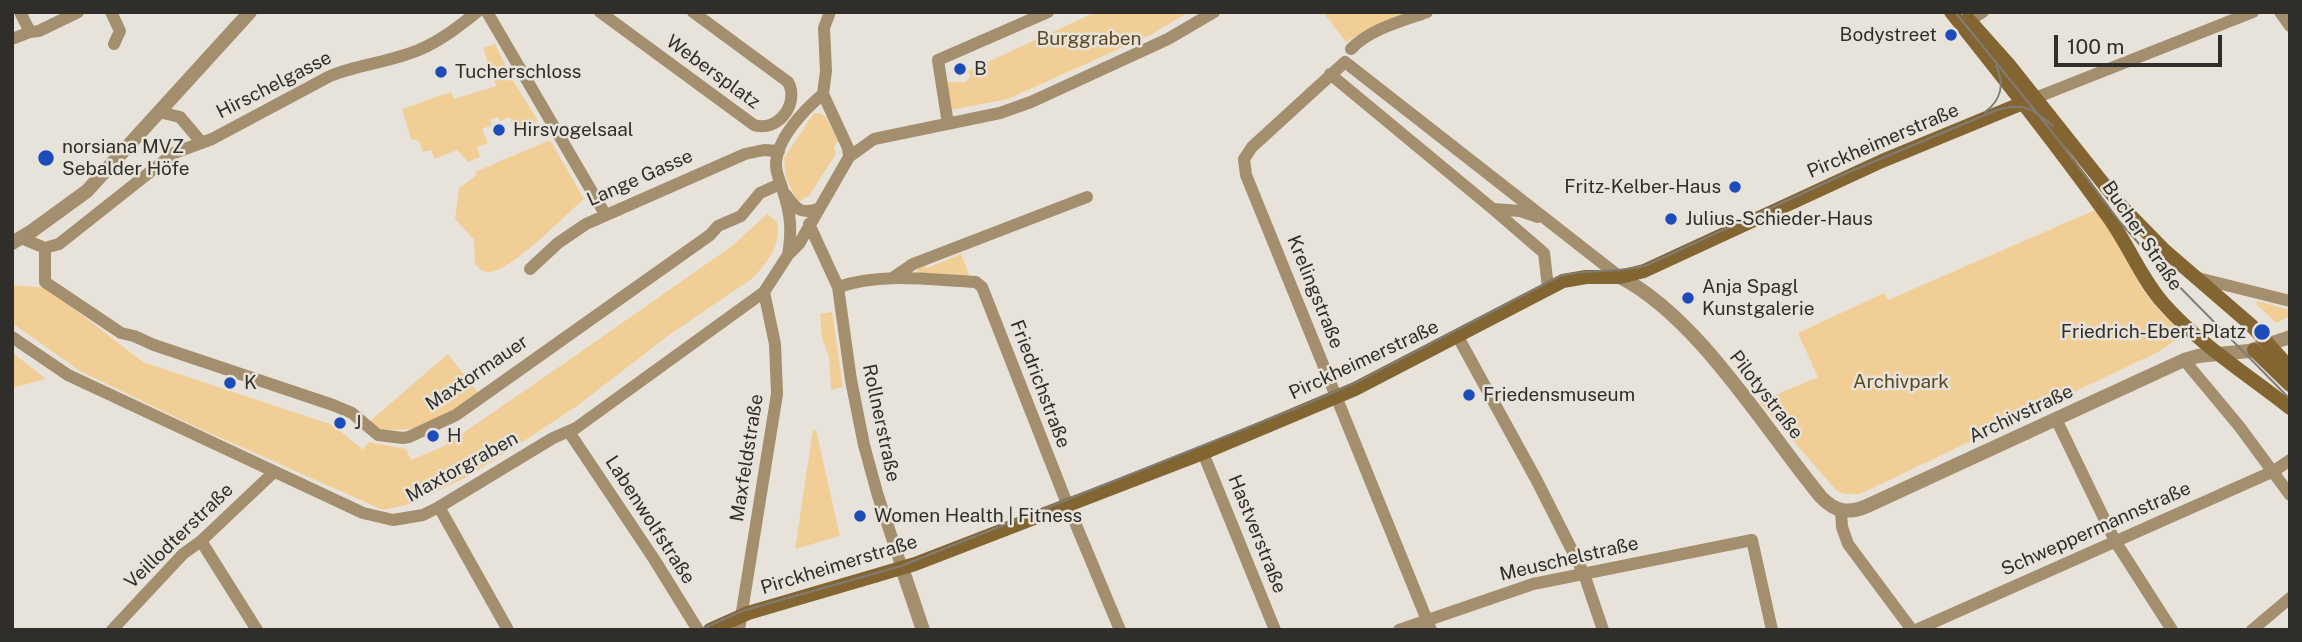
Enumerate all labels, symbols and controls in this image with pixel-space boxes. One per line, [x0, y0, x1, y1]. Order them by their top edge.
scale bar [2057, 21, 2225, 65]
place label: Bodystreet [1840, 24, 1937, 46]
marker: Bodystreet [1943, 27, 1959, 43]
park label: Burggraben [1036, 28, 1142, 50]
street label: Webersplatz [662, 30, 764, 114]
text: 100 m [2067, 34, 2124, 59]
street label: Hirschelgasse [213, 46, 335, 124]
place label: B [974, 58, 987, 80]
place label: Tucherschloss [455, 61, 581, 83]
marker: B [952, 61, 968, 77]
marker: Tucherschloss [433, 64, 449, 80]
street label: Pirckheimerstraße [1804, 99, 1962, 183]
place label: Hirsvogelsaal [513, 119, 634, 141]
marker: Hirsvogelsaal [491, 122, 507, 138]
place label: norsiana MVZ Sebalder Höfe [62, 136, 190, 180]
street label: Lange Gasse [584, 145, 696, 211]
marker: norsiana MVZ Sebalder Höfe [36, 148, 56, 168]
place label: Fritz-Kelber-Haus [1564, 176, 1721, 198]
street label: Bucher Straße [2097, 177, 2187, 295]
marker: Fritz-Kelber-Haus [1727, 179, 1743, 195]
place label: Julius-Schieder-Haus [1685, 208, 1873, 230]
marker: Julius-Schieder-Haus [1663, 211, 1679, 227]
street label: Krelingstraße [1282, 232, 1348, 352]
place label: Anja Spagl Kunstgalerie [1702, 276, 1814, 320]
marker: Anja Spagl Kunstgalerie [1680, 290, 1696, 306]
street label: Pirckheimerstraße [1286, 315, 1442, 405]
street label: Friedrichstraße [1005, 317, 1075, 451]
place label: Friedrich-Ebert-Platz [2061, 321, 2246, 343]
marker: Friedrich-Ebert-Platz [2252, 322, 2272, 342]
street label: Maxtormauer [421, 330, 533, 416]
street label: Pilotystraße [1724, 346, 1808, 444]
street label: Rollnerstraße [857, 362, 905, 484]
park label: Archivpark [1853, 371, 1949, 393]
place label: K [244, 372, 257, 394]
marker: K [222, 375, 238, 391]
street label: Archivstraße [1965, 380, 2077, 448]
place label: Friedensmuseum [1483, 384, 1635, 406]
marker: Friedensmuseum [1461, 387, 1477, 403]
street label: Maxfeldstraße [726, 393, 768, 523]
place label: J [354, 412, 361, 434]
marker: J [332, 415, 348, 431]
place label: H [447, 425, 462, 447]
street label: Maxtorgraben [402, 427, 522, 507]
marker: H [425, 428, 441, 444]
street label: Labenwolfstraße [600, 452, 700, 588]
street label: Hastverstraße [1223, 472, 1291, 596]
street label: Schweppermannstraße [1998, 477, 2194, 581]
street label: Veillodterstraße [120, 478, 238, 594]
place label: Women Health | Fitness [874, 505, 1082, 527]
marker: Women Health | Fitness [852, 508, 868, 524]
street label: Pirckheimerstraße [758, 530, 920, 600]
street label: Meuschelstraße [1497, 532, 1641, 586]

